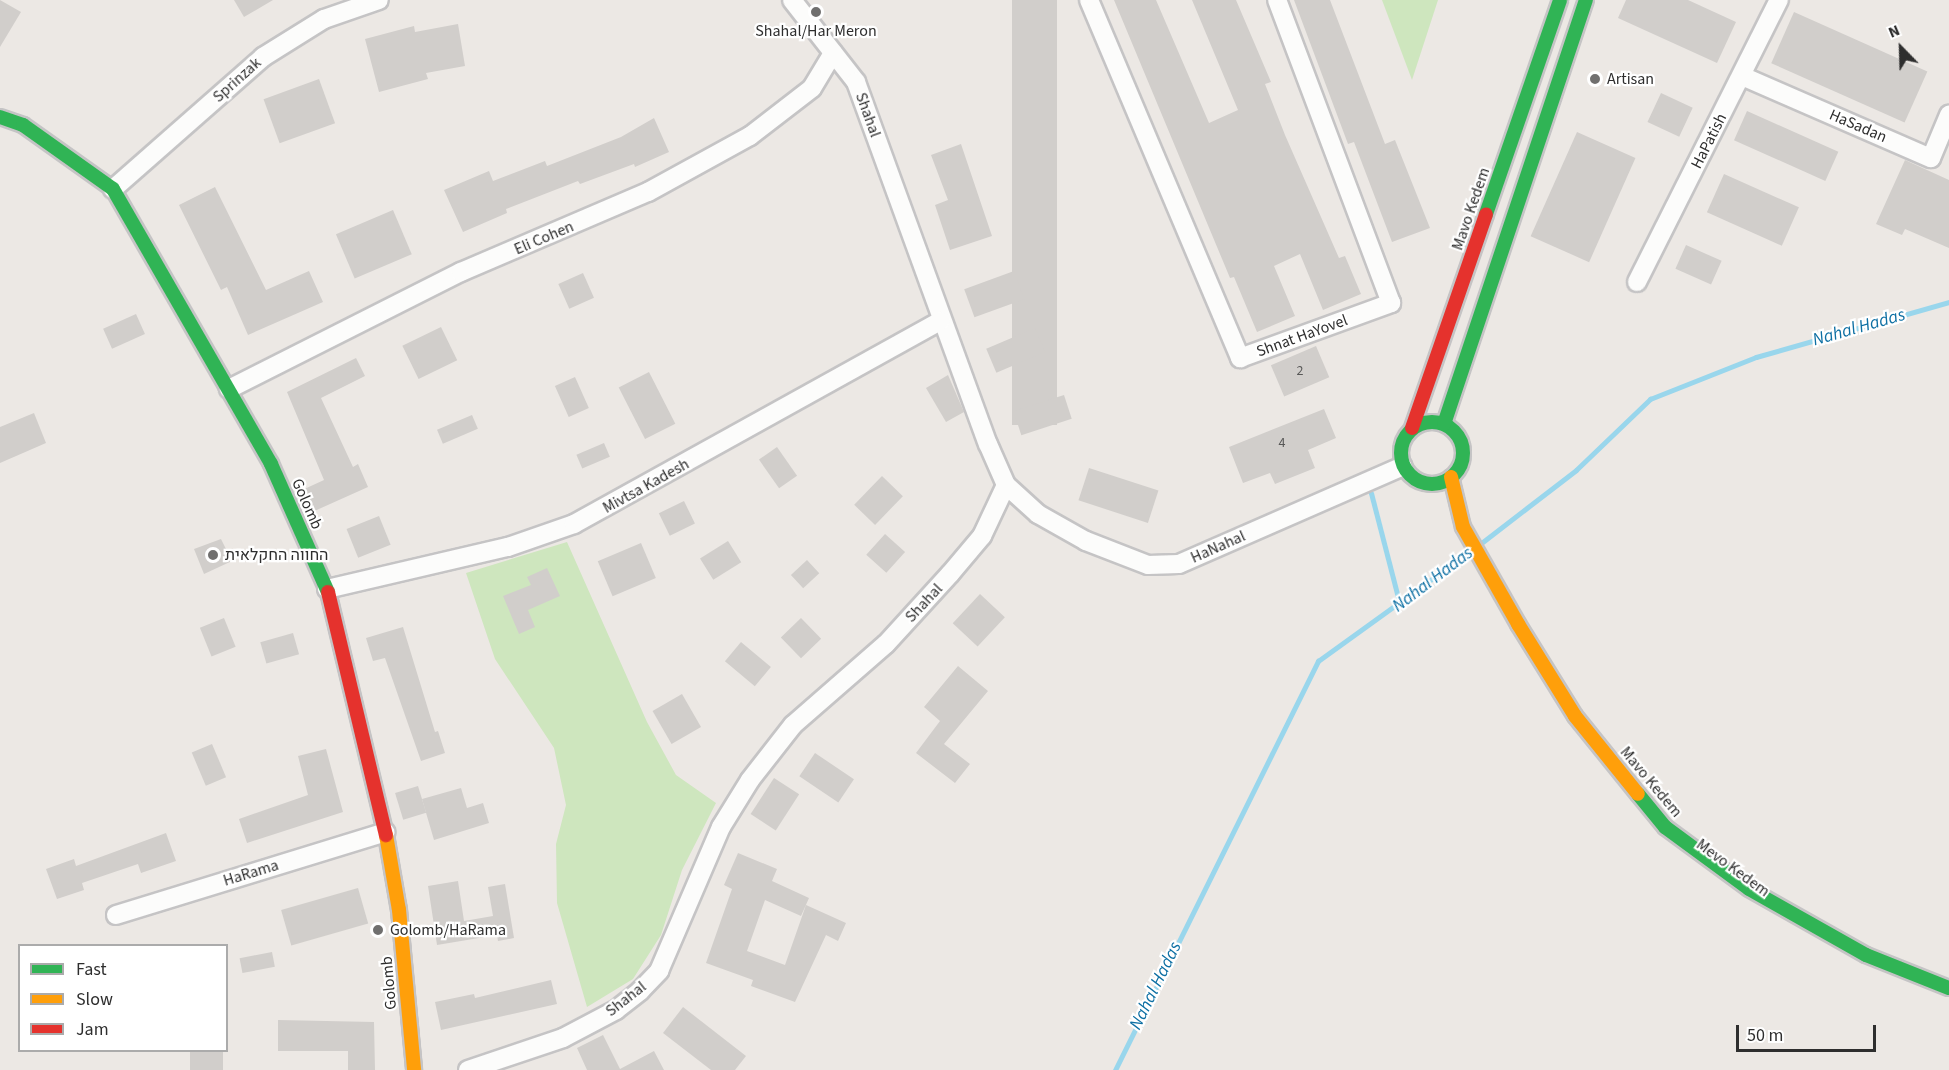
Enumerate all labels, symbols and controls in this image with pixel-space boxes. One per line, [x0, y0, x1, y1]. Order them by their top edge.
marker: Shahal/Har Meron [809, 5, 823, 19]
north arrow [1871, 18, 1931, 78]
text: N [1885, 19, 1903, 44]
place label: Shahal/Har Meron [755, 21, 877, 41]
street label: Sprinzak [209, 53, 265, 107]
place label: Artisan [1607, 69, 1654, 89]
marker: Artisan [1588, 72, 1602, 86]
street label: Shahal [851, 90, 885, 140]
street label: HaSadan [1826, 105, 1890, 147]
street label: HaPatish [1687, 110, 1731, 172]
street label: Mavo Kedem [1448, 165, 1494, 253]
street label: Eli Cohen [511, 217, 577, 259]
water label: Nahal Hadas [1810, 304, 1908, 352]
street label: Shnat HaYovel [1254, 311, 1350, 361]
house number: 2 [1297, 363, 1303, 379]
house number: 4 [1279, 435, 1285, 451]
street label: Mivtsa Kadesh [599, 454, 693, 518]
street label: Golomb [287, 476, 327, 532]
street label: HaNahal [1188, 526, 1248, 568]
water label: Nahal Hadas [1388, 543, 1478, 617]
place label: החווה החקלאית [225, 545, 329, 565]
marker: החווה החקלאית [206, 548, 220, 562]
street label: Shahal [901, 580, 947, 626]
street label: Mavo Kedem [1616, 743, 1686, 821]
street label: Mevo Kedem [1693, 835, 1773, 901]
street label: HaRama [221, 855, 281, 891]
place label: Golomb/HaRama [390, 920, 506, 940]
marker: Golomb/HaRama [371, 923, 385, 937]
water label: Nahal Hadas [1125, 938, 1187, 1034]
legend [18, 944, 228, 1052]
street label: Golomb [377, 956, 401, 1010]
text: Fast [76, 957, 107, 982]
street label: Shahal [602, 977, 650, 1021]
text: Slow [76, 987, 113, 1012]
scale bar [1739, 1013, 1878, 1051]
text: Jam [76, 1017, 109, 1042]
text: 50 m [1747, 1023, 1783, 1048]

